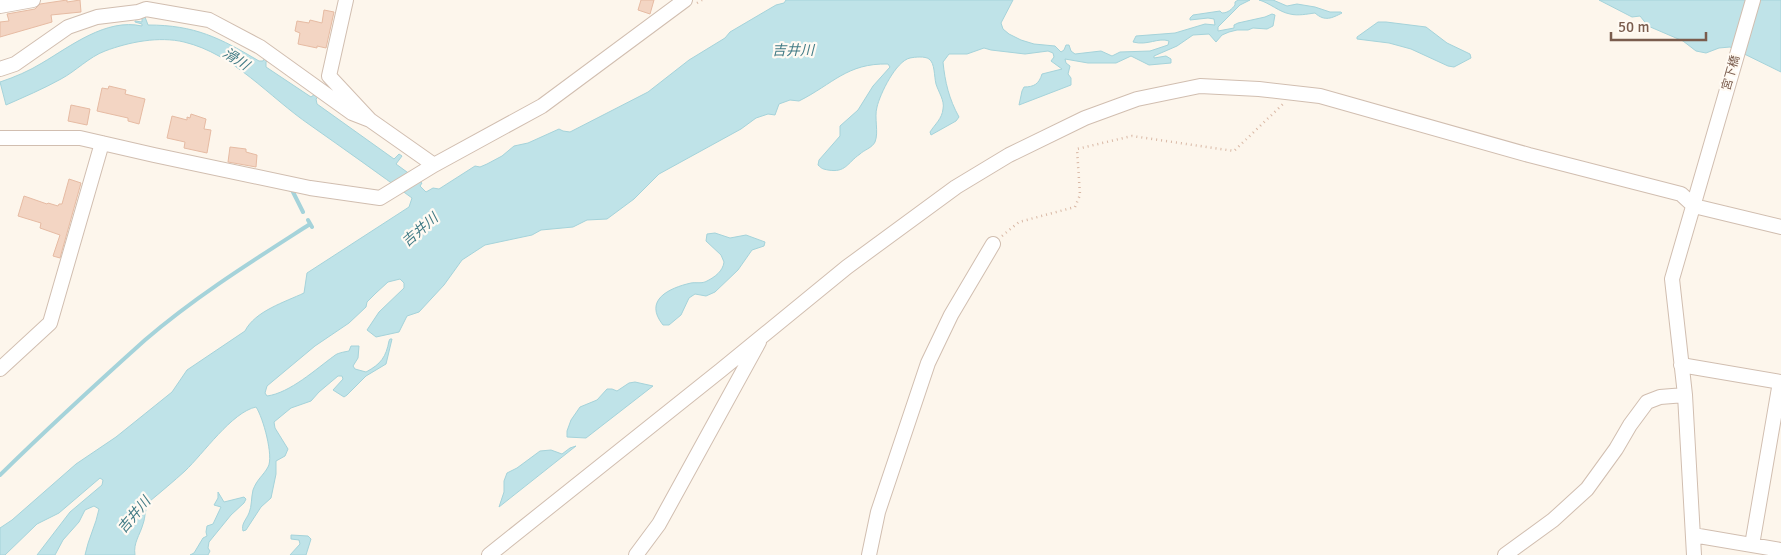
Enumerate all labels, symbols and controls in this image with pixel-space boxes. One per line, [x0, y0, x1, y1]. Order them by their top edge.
scale bar [1611, 10, 1706, 42]
text: 50 m [1618, 18, 1649, 36]
water label: 吉井川 [772, 42, 816, 59]
water label: 滑川 [220, 44, 254, 75]
street label: 宮下橋 [1719, 54, 1743, 92]
water label: 吉井川 [399, 208, 443, 250]
water label: 吉井川 [114, 492, 155, 537]

